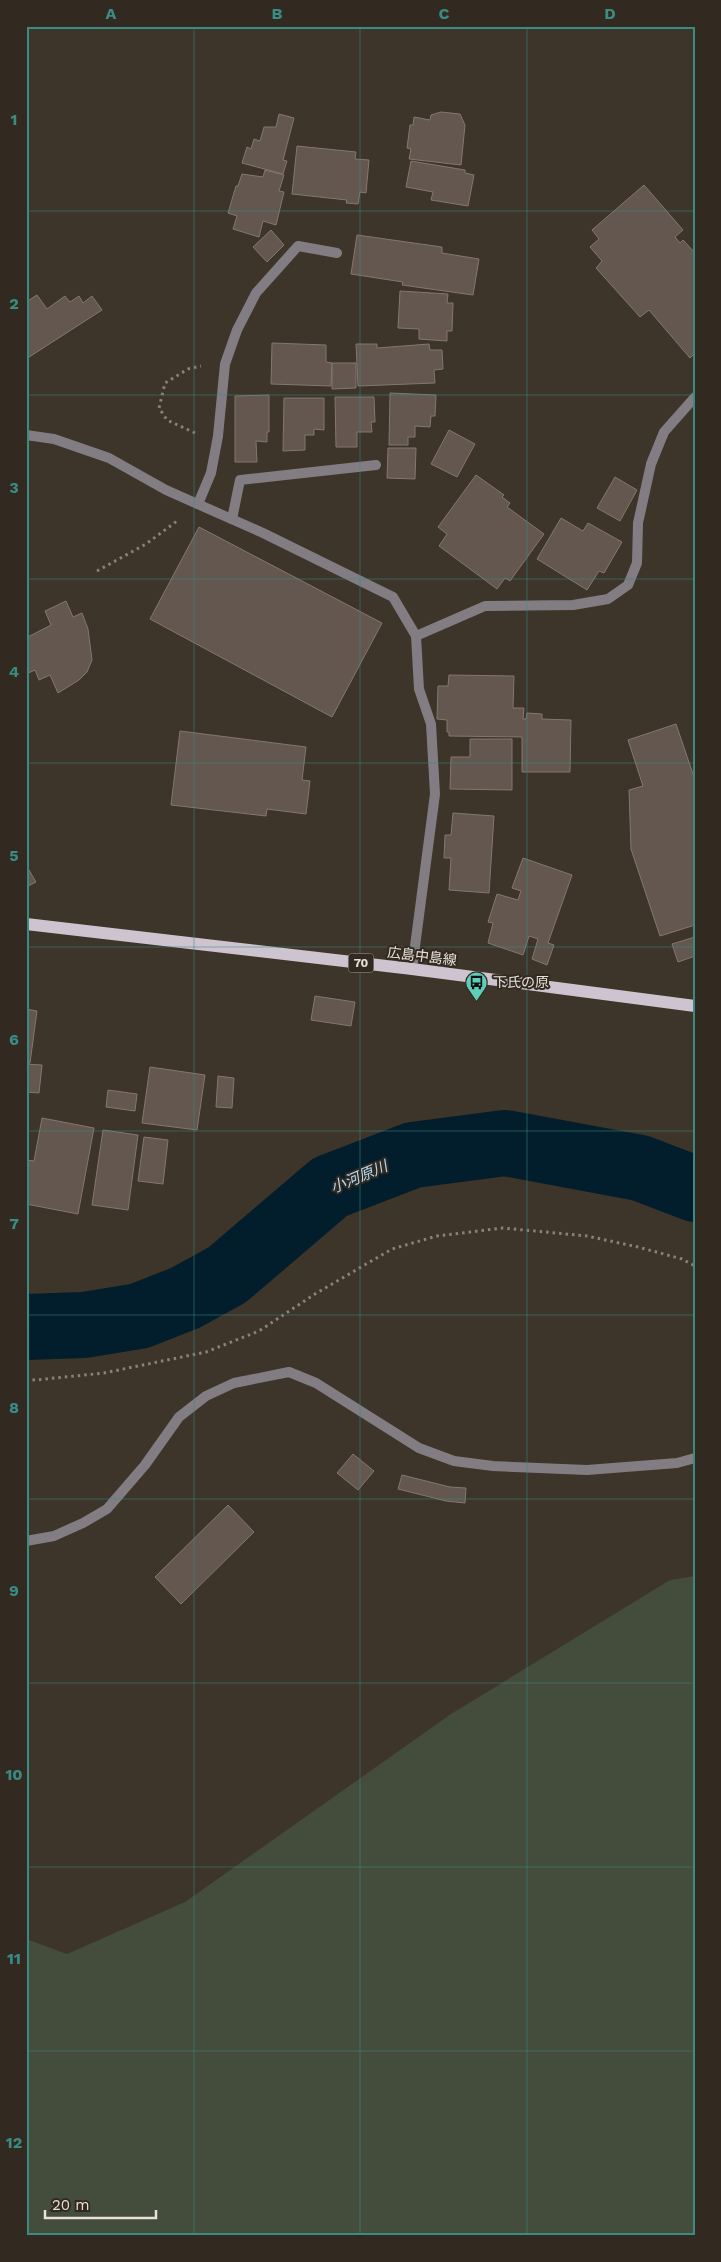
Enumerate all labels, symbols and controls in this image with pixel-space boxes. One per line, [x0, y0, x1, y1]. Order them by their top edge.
text: A [106, 4, 117, 23]
text: B [272, 4, 283, 23]
text: C [439, 4, 450, 23]
text: D [604, 4, 616, 23]
text: 1 [11, 110, 17, 129]
text: 2 [9, 294, 19, 313]
text: 3 [9, 478, 19, 497]
text: 4 [9, 662, 19, 681]
text: 5 [9, 846, 19, 865]
street label: 広島中島線 [386, 944, 458, 968]
road number: 70 [348, 954, 374, 972]
bus stop icon: 下氏の原 [465, 970, 489, 1001]
place label: 下氏の原 [493, 974, 549, 990]
text: 6 [9, 1030, 19, 1049]
water label: 小河原川 [328, 1156, 392, 1197]
text: 7 [9, 1214, 19, 1233]
text: 8 [9, 1398, 19, 1417]
text: 9 [9, 1581, 19, 1600]
text: 10 [5, 1765, 23, 1784]
text: 11 [7, 1949, 21, 1968]
text: 12 [6, 2133, 22, 2152]
scale bar [45, 2187, 156, 2219]
text: 20 m [52, 2196, 90, 2214]

